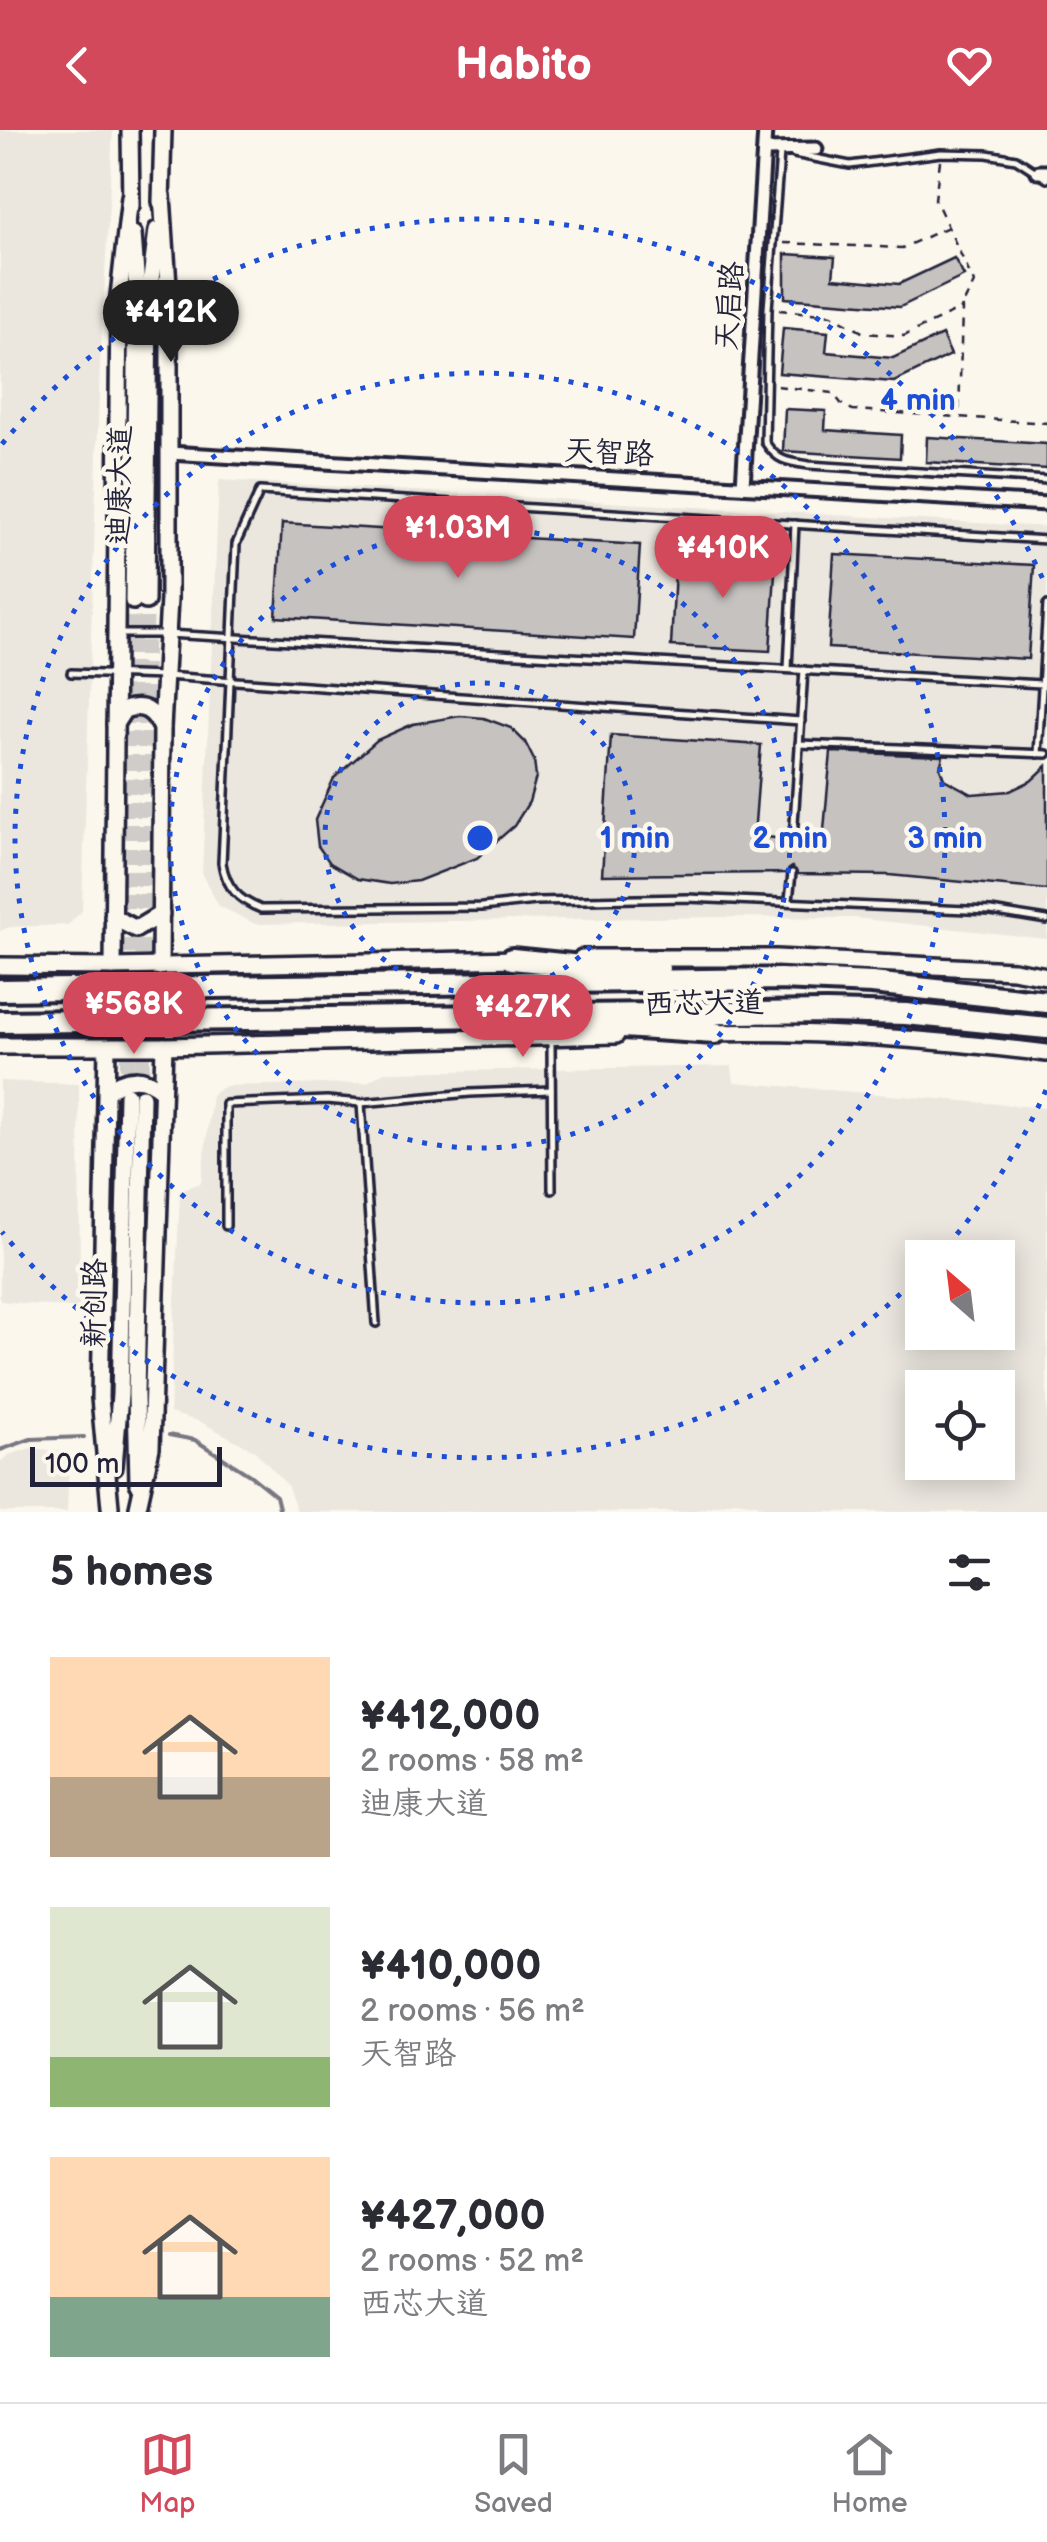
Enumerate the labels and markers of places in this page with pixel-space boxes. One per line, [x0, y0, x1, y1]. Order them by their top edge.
pin: ¥412K [101, 280, 241, 365]
pin: ¥1.03M [377, 496, 539, 581]
pin: ¥410K [653, 516, 793, 601]
centre of rings [462, 820, 498, 856]
pin: ¥568K [64, 972, 204, 1057]
pin: ¥427K [453, 975, 593, 1060]

